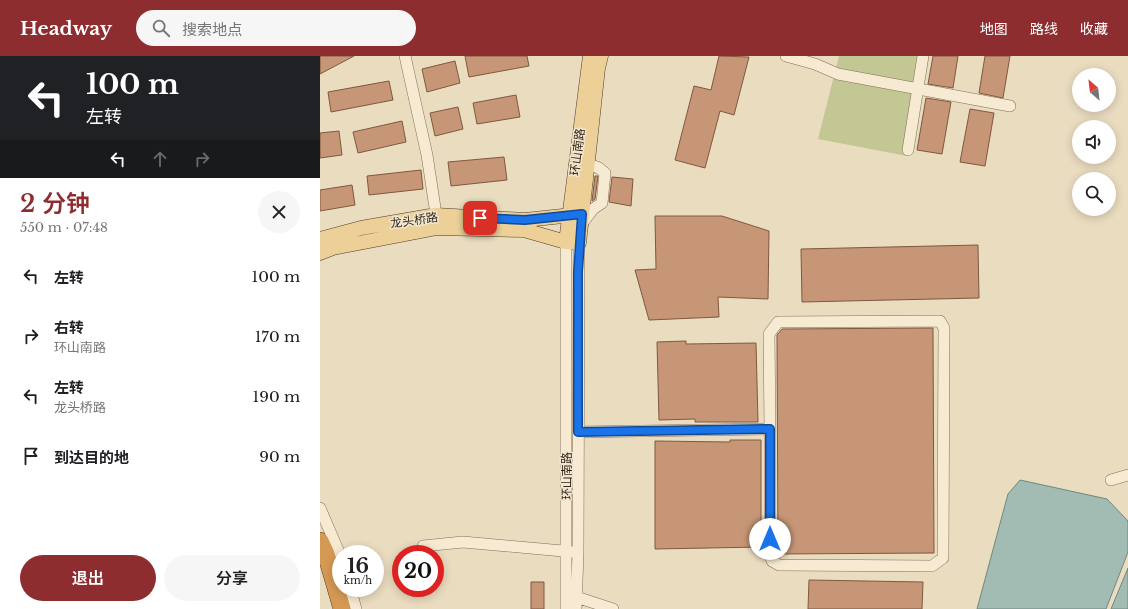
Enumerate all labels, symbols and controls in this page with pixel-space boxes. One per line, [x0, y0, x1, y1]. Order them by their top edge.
search box [136, 10, 416, 46]
text: Headway [20, 17, 112, 40]
icon: search [150, 17, 172, 39]
text: 搜索地点 [182, 20, 242, 39]
text: 地图 [980, 20, 1008, 38]
text: 路线 [1030, 20, 1058, 38]
text: 收藏 [1080, 20, 1108, 38]
text: 100 m [86, 67, 179, 102]
north arrow [1072, 68, 1116, 112]
map controls [1072, 68, 1116, 216]
icon: left [20, 72, 72, 124]
text: 左转 [86, 106, 122, 128]
button: sound [1072, 120, 1116, 164]
street label: 环山南路 [567, 127, 587, 177]
icon: left [107, 148, 129, 170]
icon: ahead [149, 148, 171, 170]
icon: right [191, 148, 213, 170]
button: search [1072, 172, 1116, 216]
text: 2 分钟 [20, 189, 90, 218]
button: close [258, 191, 300, 233]
pin [463, 201, 497, 235]
icon: arrive [469, 207, 491, 229]
street label: 龙头桥路 [389, 209, 439, 231]
text: 550 m · 07:48 [20, 219, 108, 236]
icon: left [20, 265, 42, 287]
text: 100 m [251, 267, 300, 286]
text: 左转 [54, 268, 84, 287]
text: 右转 [54, 318, 84, 337]
icon: right [20, 325, 42, 347]
text: 170 m [255, 327, 300, 346]
text: 环山南路 [54, 339, 106, 356]
text: 左转 [54, 378, 84, 397]
icon: left [20, 385, 42, 407]
text: 190 m [253, 387, 300, 406]
text: 龙头桥路 [54, 399, 106, 416]
icon: arrive [20, 445, 42, 467]
text: 90 m [259, 447, 300, 466]
text: 到达目的地 [54, 448, 129, 467]
street label: 环山南路 [559, 452, 574, 500]
position arrow [749, 518, 791, 560]
speed limit sign: 20 [392, 545, 444, 597]
text: 16 [347, 554, 369, 578]
button: 退出 [20, 555, 156, 601]
button: 分享 [164, 555, 300, 601]
text: km/h [344, 574, 372, 587]

